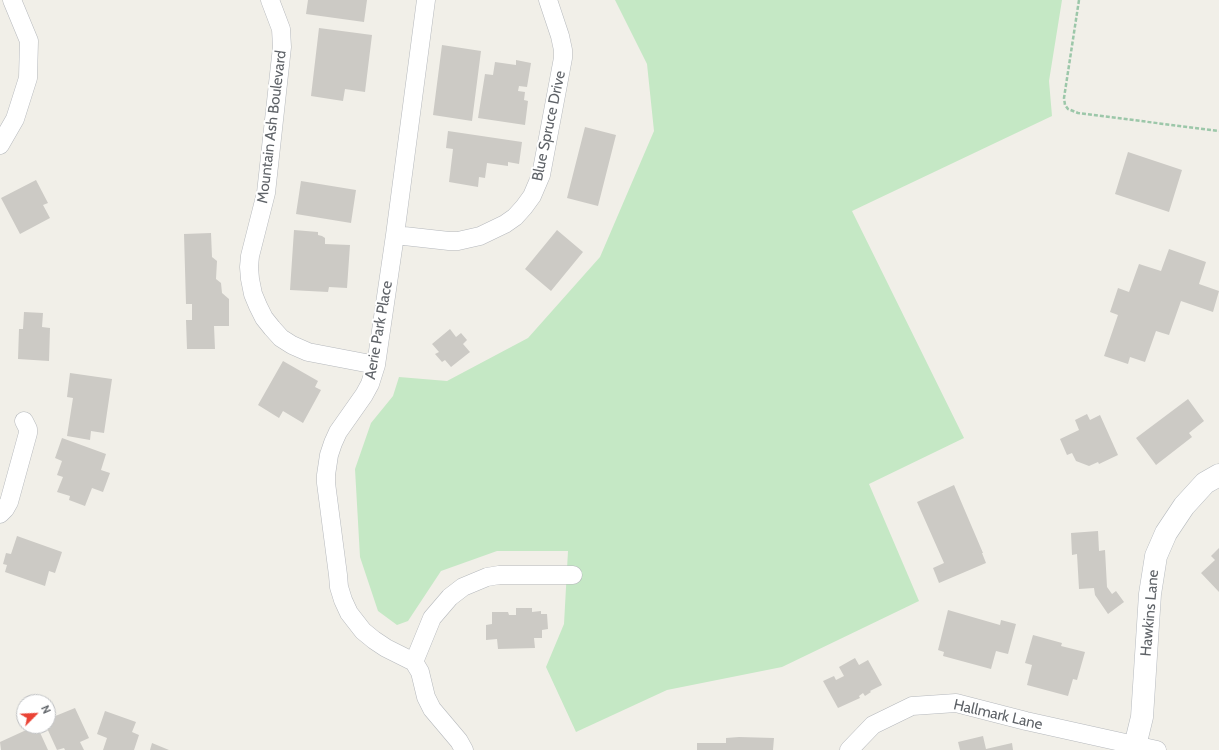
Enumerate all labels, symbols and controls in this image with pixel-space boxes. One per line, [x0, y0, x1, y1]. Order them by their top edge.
street label: Mountain Ash Boulevard [254, 49, 290, 205]
street label: Blue Spruce Drive [529, 69, 569, 183]
street label: Aerie Park Place [361, 279, 397, 381]
street label: Hawkins Lane [1137, 569, 1163, 657]
north arrow [16, 694, 56, 734]
street label: Hallmark Lane [952, 696, 1044, 734]
text: N [38, 703, 54, 716]

